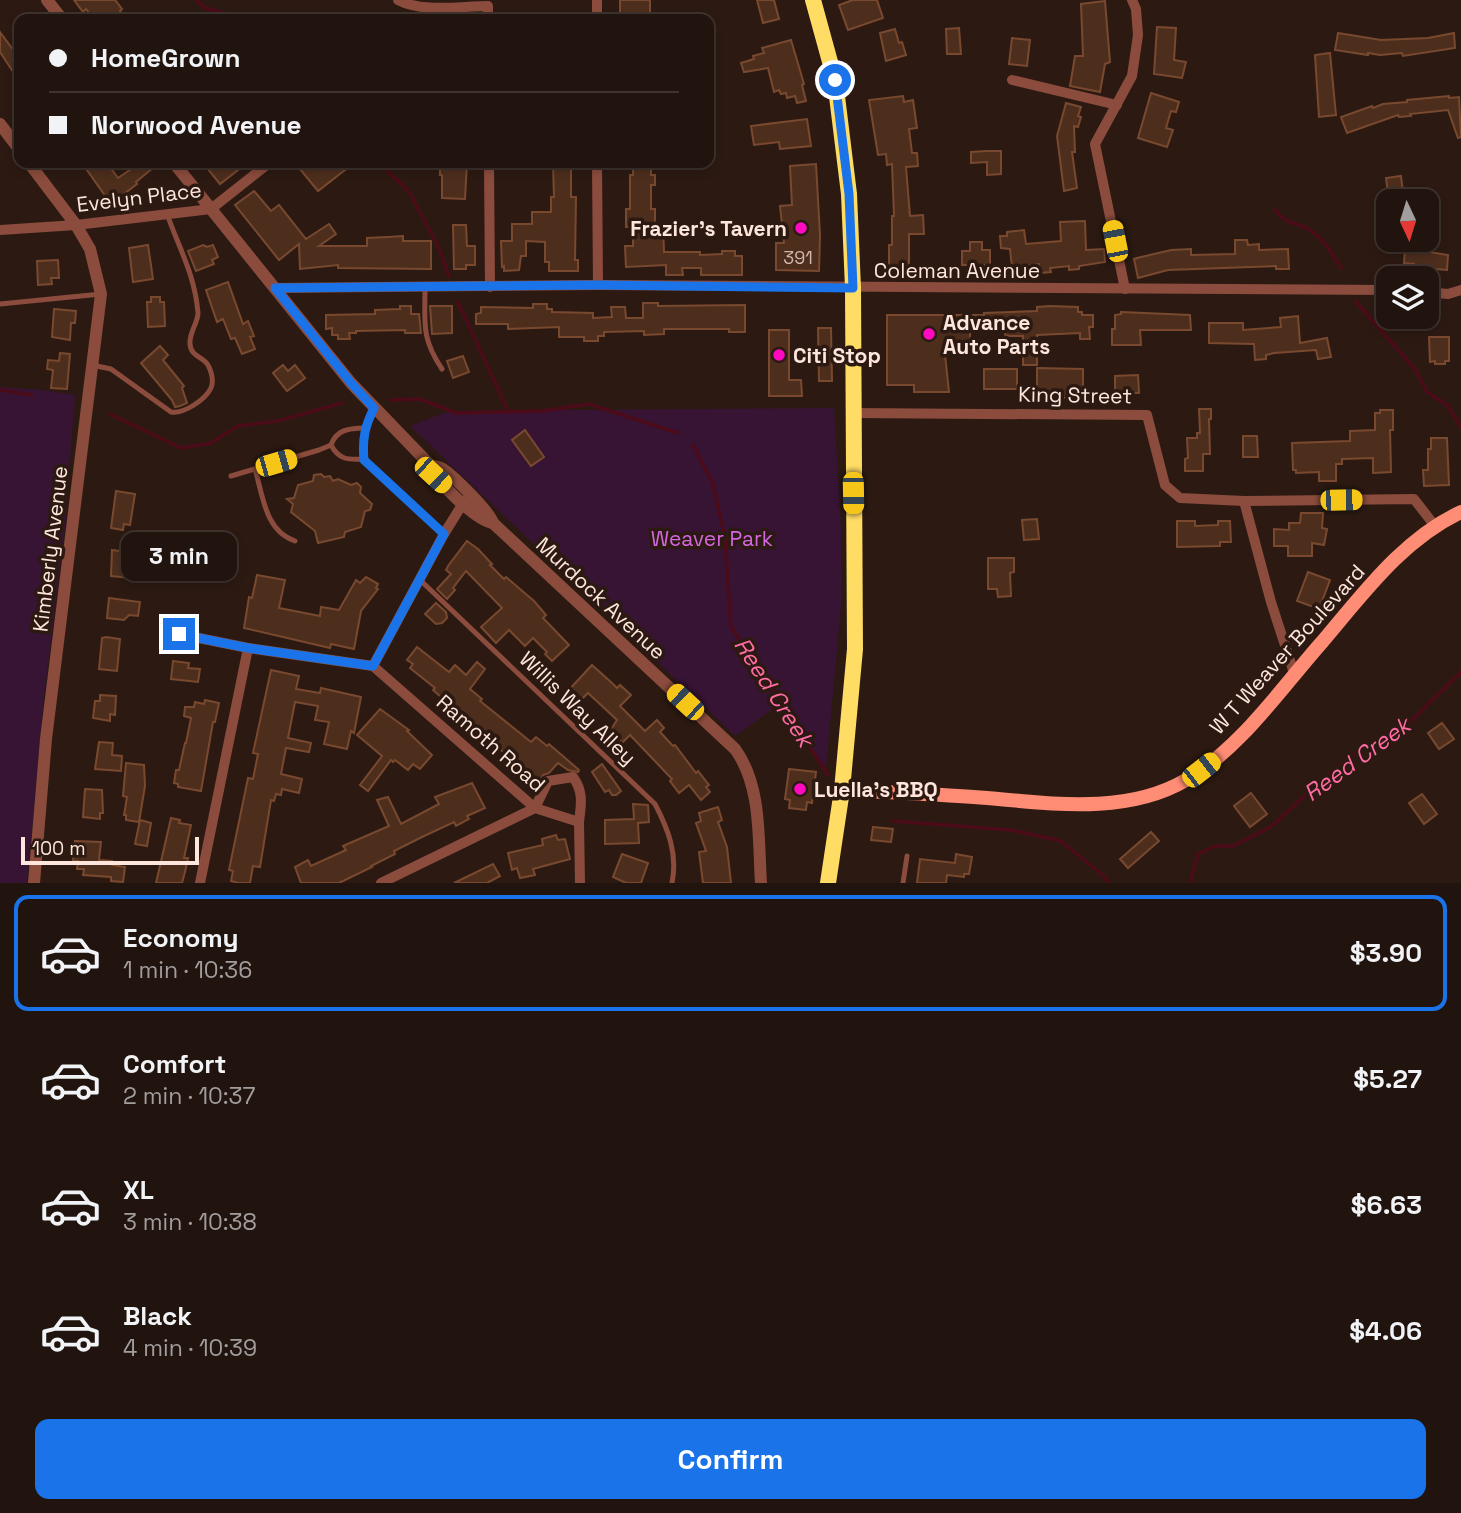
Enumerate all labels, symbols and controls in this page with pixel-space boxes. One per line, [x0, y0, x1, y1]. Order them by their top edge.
text: HomeGrown [91, 41, 240, 75]
route start [819, 64, 851, 96]
text: Norwood Avenue [91, 108, 302, 142]
street label: Evelyn Place [75, 176, 203, 218]
north arrow [1376, 189, 1438, 252]
map controls [1376, 189, 1439, 329]
place label: Frazier's Tavern [630, 215, 787, 242]
car [1101, 218, 1130, 264]
marker: Frazier's Tavern [793, 220, 809, 236]
house number: 391 [783, 246, 813, 269]
street label: Coleman Avenue [874, 257, 1040, 284]
button: layers [1376, 266, 1439, 329]
place label: Advance Auto Parts [943, 309, 1050, 360]
marker: Advance Auto Parts [921, 326, 937, 342]
place label: Citi Stop [793, 342, 881, 369]
marker: Citi Stop [771, 347, 787, 363]
street label: King Street [1018, 381, 1132, 409]
car [253, 447, 300, 479]
car [411, 453, 456, 497]
street label: Kimberly Avenue [26, 464, 74, 634]
car [843, 472, 864, 514]
car [1320, 489, 1363, 511]
park label: Weaver Park [651, 525, 773, 552]
street label: Murdock Avenue [530, 531, 672, 665]
callout: 3 min [121, 532, 237, 582]
text: 3 min [149, 541, 209, 571]
street label: W T Weaver Boulevard [1203, 558, 1371, 740]
route end [163, 618, 195, 650]
water label: Reed Creek [727, 631, 822, 755]
street label: Willis Way Alley [514, 645, 642, 771]
car [663, 680, 708, 724]
street label: Ramoth Road [431, 688, 551, 798]
water label: Reed Creek [1298, 709, 1419, 808]
car [1178, 749, 1225, 791]
place label: Luella's BBQ [814, 776, 938, 803]
marker: Luella's BBQ [792, 781, 808, 797]
scale bar [21, 834, 200, 866]
text: 100 m [32, 836, 86, 861]
text: Economy [123, 921, 239, 955]
icon: car [39, 922, 102, 985]
text: $3.90 [1350, 936, 1422, 970]
text: 1 min · 10:36 [123, 955, 252, 985]
text: Comfort [123, 1047, 226, 1081]
icon: car [39, 1048, 102, 1111]
text: $5.27 [1353, 1062, 1422, 1096]
text: 2 min · 10:37 [123, 1081, 255, 1111]
text: XL [123, 1173, 154, 1207]
icon: car [39, 1174, 102, 1237]
text: $6.63 [1351, 1188, 1422, 1222]
text: 3 min · 10:38 [123, 1207, 257, 1237]
text: Black [123, 1299, 192, 1333]
icon: car [39, 1300, 102, 1363]
text: $4.06 [1349, 1314, 1422, 1348]
text: 4 min · 10:39 [123, 1333, 257, 1363]
button: Confirm [35, 1419, 1426, 1499]

